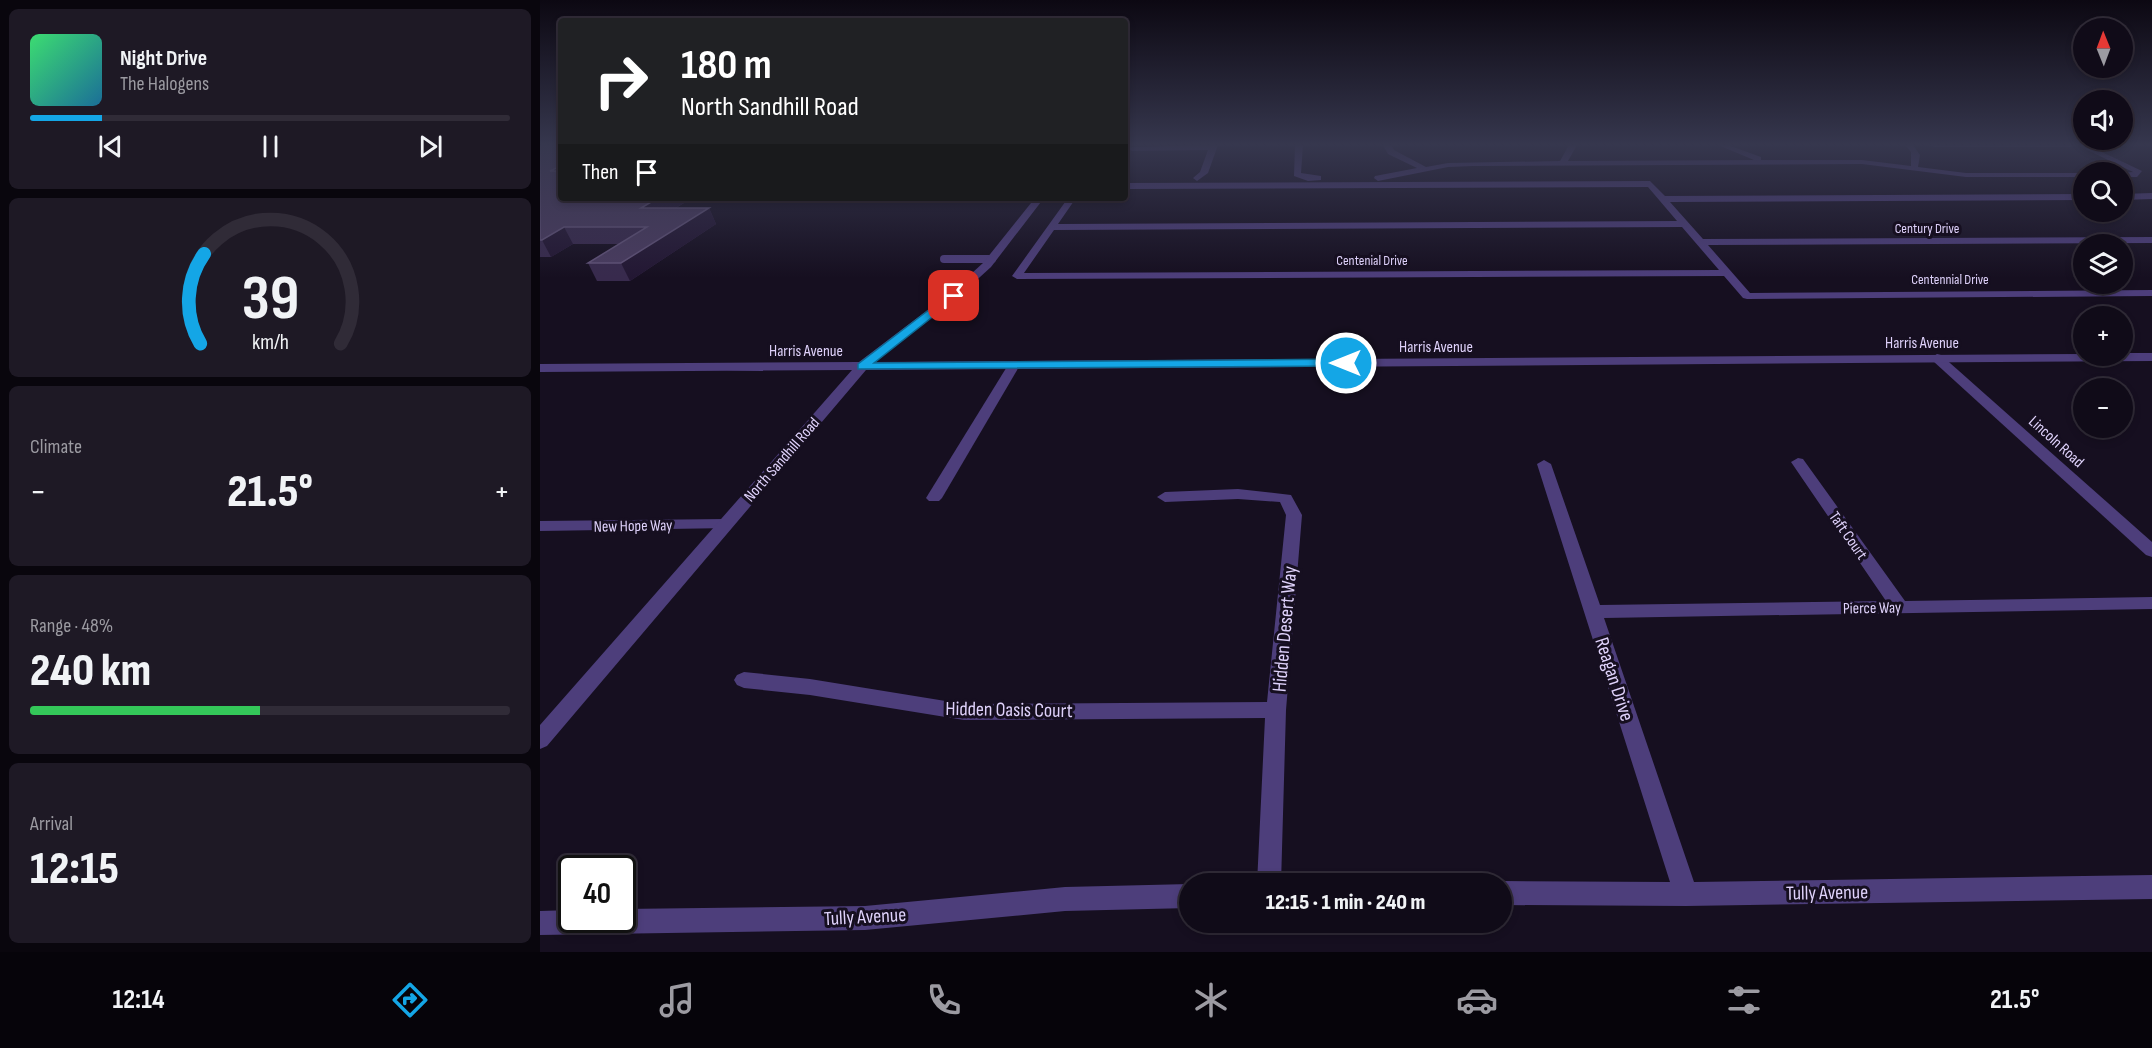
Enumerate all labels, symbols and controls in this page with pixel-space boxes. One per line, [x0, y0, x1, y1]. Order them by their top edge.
north arrow [2073, 18, 2133, 78]
map controls [2073, 18, 2133, 438]
text: 180 m [681, 40, 772, 91]
icon: right [582, 42, 660, 120]
text: Night Drive [120, 45, 207, 72]
text: The Halogens [120, 72, 209, 96]
button: sound [2073, 90, 2133, 150]
text: North Sandhill Road [681, 91, 859, 123]
icon: previous [94, 130, 127, 163]
icon: pause [254, 130, 287, 163]
icon: next [414, 130, 447, 163]
icon: arrive [630, 156, 663, 189]
text: Then [582, 159, 618, 186]
button: search [2073, 162, 2133, 222]
street label: Century Drive [1895, 220, 1959, 237]
button: layers [2073, 234, 2133, 294]
street label: Centenial Drive [1336, 252, 1408, 269]
text: 39 [241, 263, 299, 338]
pin [928, 270, 979, 321]
street label: Centennial Drive [1911, 271, 1989, 288]
icon: arrive [937, 279, 970, 312]
button: + [2073, 306, 2133, 366]
text: km/h [251, 331, 289, 356]
position arrow [1314, 331, 1378, 395]
street label: Harris Avenue [1885, 334, 1959, 353]
street label: Harris Avenue [1399, 338, 1473, 357]
street label: Harris Avenue [769, 342, 843, 361]
button: − [2073, 378, 2133, 438]
street label: Lincoln Road [2024, 412, 2088, 472]
street label: North Sandhill Road [740, 414, 824, 506]
text: Climate [30, 435, 82, 459]
text: 21.5° [227, 465, 313, 520]
text: − [30, 472, 46, 512]
text: + [494, 472, 510, 512]
street label: Taft Court [1824, 508, 1871, 564]
street label: New Hope Way [594, 516, 673, 537]
street label: Hidden Desert Way [1268, 565, 1302, 693]
street label: Pierce Way [1843, 598, 1901, 619]
text: Range · 48% [30, 614, 113, 638]
street label: Reagan Drive [1589, 634, 1639, 724]
text: 240 km [30, 644, 151, 699]
street label: Hidden Oasis Court [945, 697, 1073, 723]
text: Arrival [30, 812, 73, 836]
text: 12:15 [30, 842, 119, 897]
speed limit sign: 40 [558, 855, 636, 933]
street label: Tully Avenue [1786, 880, 1868, 906]
text: 12:15 · 1 min · 240 m [1266, 889, 1425, 916]
street label: Tully Avenue [823, 903, 907, 931]
icon: directions [389, 979, 431, 1021]
icon: music [656, 979, 698, 1021]
icon: phone [923, 979, 965, 1021]
icon: climate [1190, 979, 1232, 1021]
icon: car [1456, 979, 1498, 1021]
icon: filters [1723, 979, 1765, 1021]
text: 12:14 [112, 984, 165, 1016]
text: 21.5° [1990, 984, 2040, 1016]

